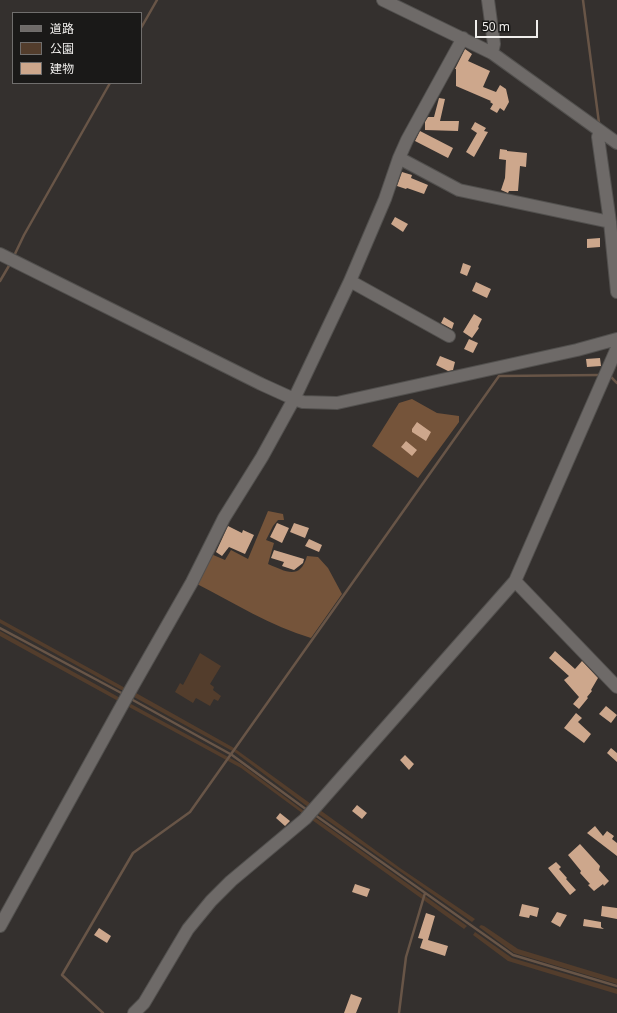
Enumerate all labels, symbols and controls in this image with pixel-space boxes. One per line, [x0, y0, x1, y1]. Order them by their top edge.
legend [12, 12, 142, 84]
scale bar [477, 12, 540, 38]
text: 50 m [482, 18, 510, 35]
text: 道路 [50, 20, 74, 37]
text: 公園 [50, 40, 74, 57]
text: 建物 [50, 60, 74, 77]

